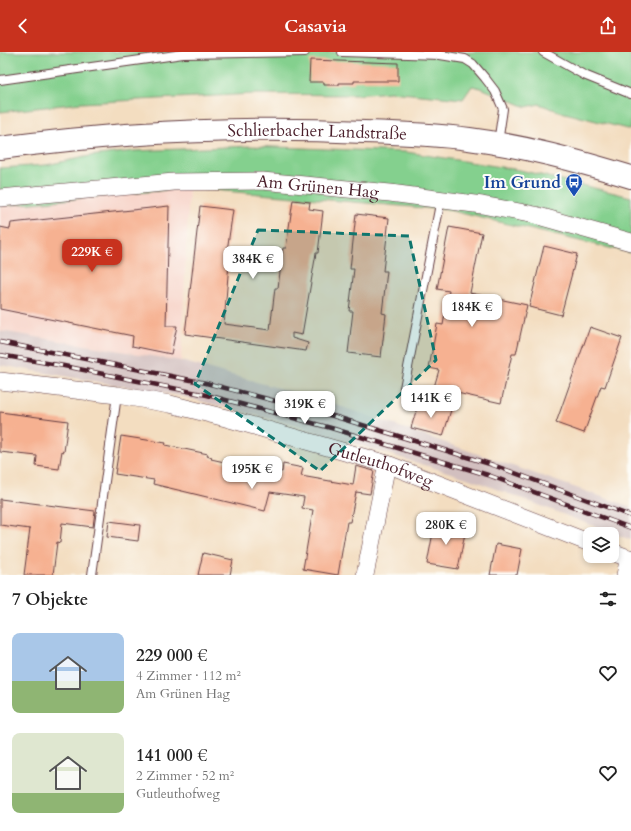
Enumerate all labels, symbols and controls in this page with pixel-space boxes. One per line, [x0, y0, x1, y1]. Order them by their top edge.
text: Casavia [284, 14, 347, 39]
icon: back [12, 15, 34, 37]
icon: share [597, 15, 619, 37]
street label: Schlierbacher Landstraße [227, 119, 407, 145]
street label: Am Grünen Hag [256, 170, 381, 204]
place label: Im Grund [484, 171, 561, 194]
bus stop icon: Im Grund [564, 172, 584, 197]
pin: 229K € [59, 239, 125, 273]
text: 229K € [71, 243, 113, 261]
pin: 384K € [220, 246, 286, 280]
text: 384K € [232, 250, 274, 268]
pin: 184K € [439, 294, 505, 328]
text: 184K € [451, 298, 493, 316]
pin: 141K € [398, 385, 464, 419]
text: 141K € [410, 389, 452, 407]
pin: 319K € [272, 391, 338, 425]
text: 319K € [284, 395, 326, 413]
street label: Gutleuthofweg [325, 437, 437, 493]
pin: 195K € [219, 456, 285, 490]
text: 195K € [231, 460, 273, 478]
pin: 280K € [413, 512, 479, 546]
text: 280K € [425, 516, 467, 534]
map controls [583, 527, 619, 563]
button: layers [583, 527, 619, 563]
text: 7 Objekte [12, 588, 88, 611]
icon: filters [597, 588, 619, 610]
text: 229 000 € [136, 644, 208, 667]
icon: home [44, 649, 92, 697]
icon: heart [597, 662, 619, 684]
text: 4 Zimmer · 112 m² [136, 667, 241, 685]
text: Am Grünen Hag [136, 685, 230, 703]
text: 141 000 € [136, 744, 208, 767]
icon: home [44, 749, 92, 797]
icon: heart [597, 762, 619, 784]
text: 2 Zimmer · 52 m² [136, 767, 234, 785]
text: Gutleuthofweg [136, 785, 220, 803]

